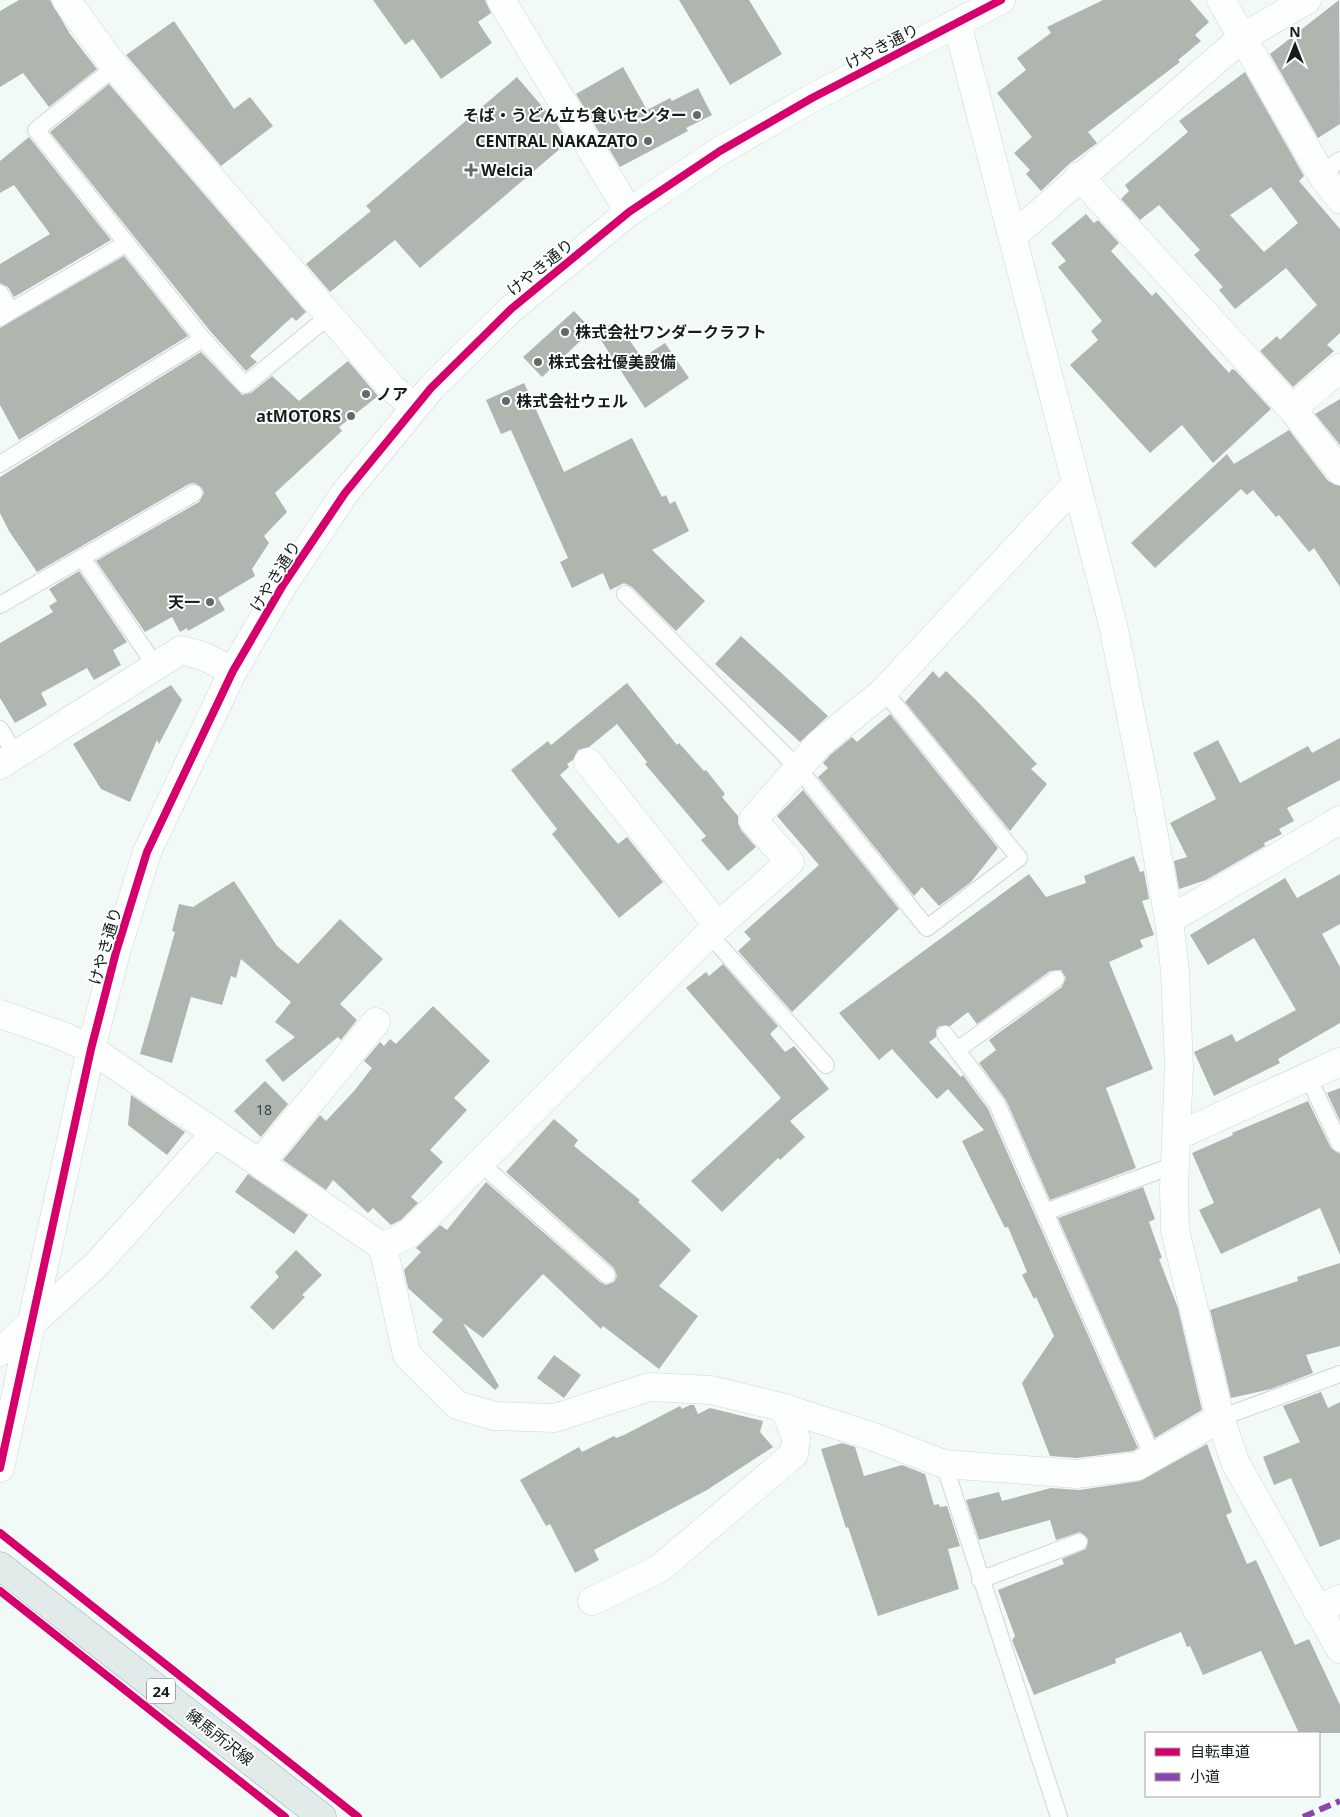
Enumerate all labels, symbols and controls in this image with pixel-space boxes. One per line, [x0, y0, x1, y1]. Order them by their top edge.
street label: けやき通り [841, 18, 923, 74]
north arrow [1270, 20, 1320, 70]
text: N [1289, 22, 1301, 41]
place label: そば・うどん立ち食いセンター [463, 104, 687, 126]
marker: そば・うどん立ち食いセンター [691, 109, 703, 121]
place label: CENTRAL NAKAZATO [475, 130, 638, 152]
marker: CENTRAL NAKAZATO [642, 135, 654, 147]
place label: Welcia [481, 159, 533, 181]
marker: Welcia [465, 164, 477, 176]
street label: けやき通り [502, 233, 578, 301]
place label: 株式会社ワンダークラフト [575, 321, 767, 343]
marker: 株式会社ワンダークラフト [559, 326, 571, 338]
place label: 株式会社優美設備 [548, 351, 676, 373]
marker: 株式会社優美設備 [532, 356, 544, 368]
place label: ノア [376, 383, 408, 405]
marker: ノア [360, 388, 372, 400]
place label: 株式会社ウェル [516, 390, 628, 412]
marker: 株式会社ウェル [500, 395, 512, 407]
place label: atMOTORS [256, 405, 341, 427]
marker: atMOTORS [345, 410, 357, 422]
street label: けやき通り [244, 536, 306, 616]
place label: 天一 [168, 591, 200, 613]
marker: 天一 [204, 596, 216, 608]
street label: けやき通り [83, 905, 127, 987]
house number: 18 [256, 1100, 272, 1119]
road number: 24 [147, 1678, 175, 1704]
street label: 練馬所沢線 [182, 1704, 258, 1770]
legend [1145, 1732, 1320, 1797]
text: 自転車道 [1190, 1741, 1250, 1761]
text: 小道 [1190, 1766, 1220, 1786]

